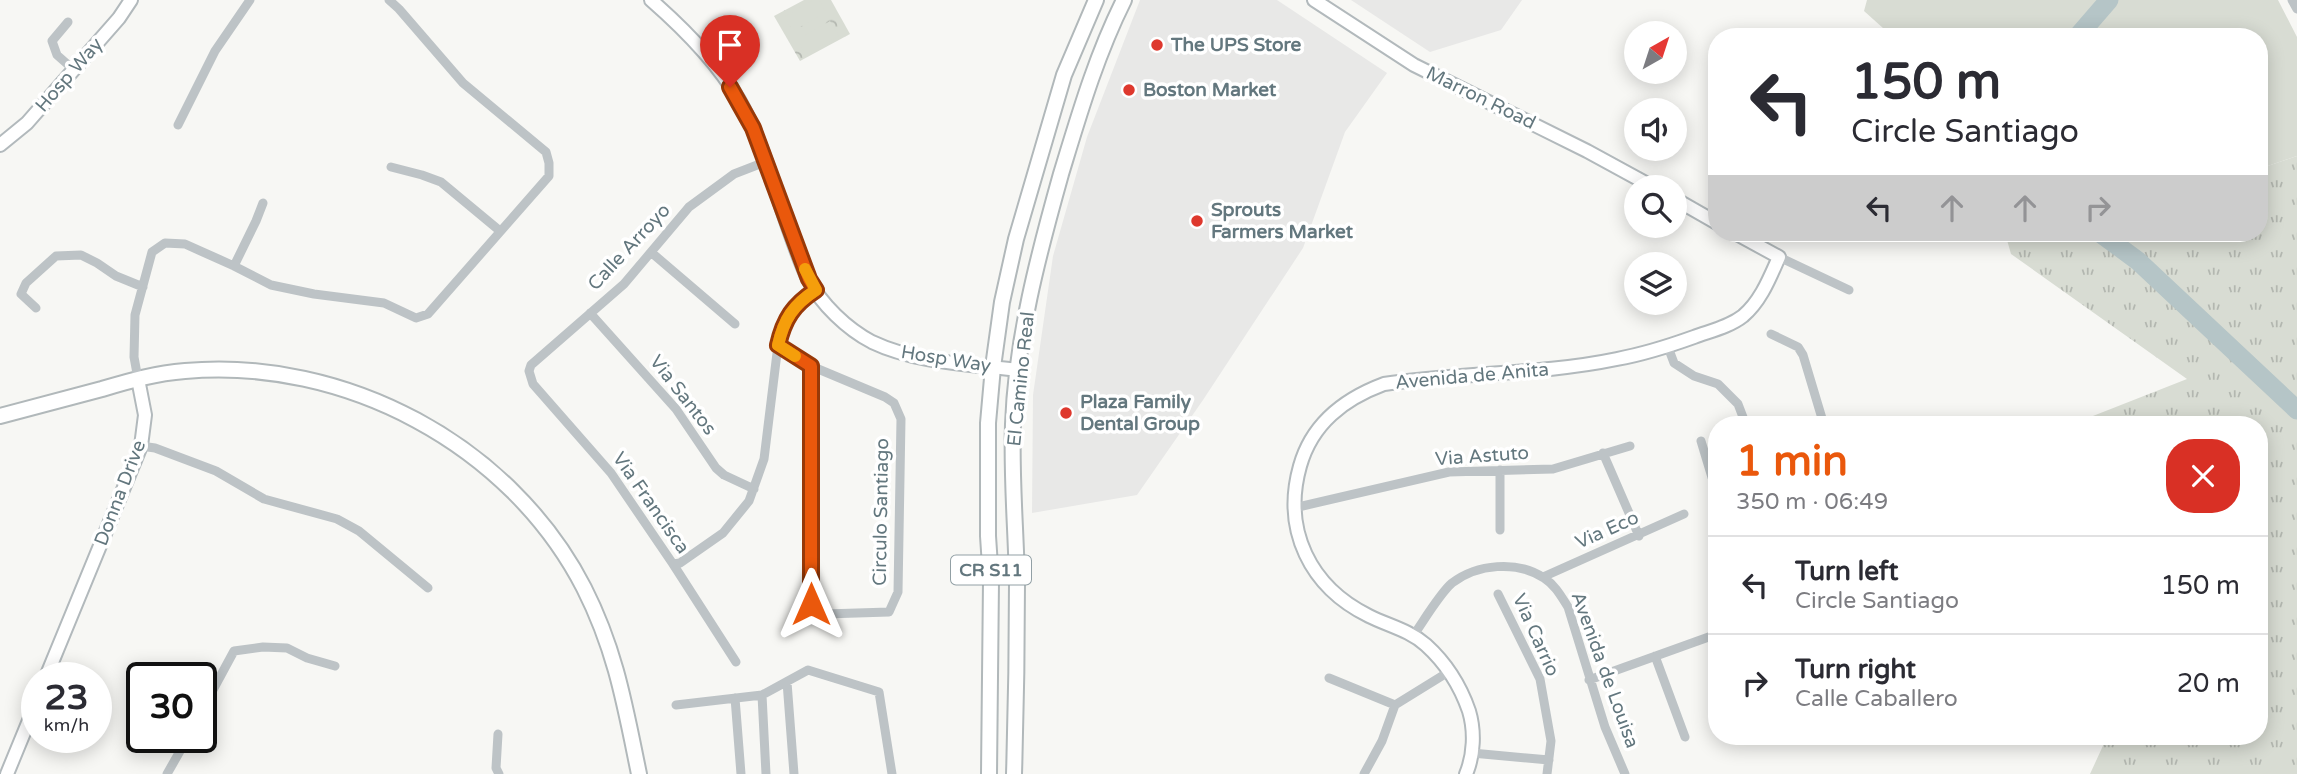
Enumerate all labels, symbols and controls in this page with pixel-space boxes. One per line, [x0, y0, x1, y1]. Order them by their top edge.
pin [700, 15, 760, 87]
north arrow [1624, 21, 1687, 84]
map controls [1624, 21, 1687, 315]
icon: arrive [711, 26, 749, 64]
street label: Hosp Way [31, 34, 107, 116]
place label: The UPS Store [1170, 34, 1301, 56]
marker: The UPS Store [1149, 37, 1165, 53]
text: 150 m [1851, 53, 2001, 112]
icon: left [1736, 56, 1827, 147]
street label: Marron Road [1423, 62, 1539, 134]
place label: Boston Market [1143, 79, 1277, 101]
marker: Boston Market [1121, 82, 1137, 98]
button: sound [1624, 98, 1687, 161]
text: Circle Santiago [1851, 113, 2079, 151]
button: search [1624, 175, 1687, 238]
icon: left [1860, 189, 1898, 227]
icon: ahead [1933, 189, 1971, 227]
icon: ahead [2006, 189, 2044, 227]
icon: right [2079, 189, 2117, 227]
street label: Calle Arroyo [583, 199, 675, 295]
place label: Sprouts Farmers Market [1211, 199, 1354, 243]
marker: Sprouts Farmers Market [1189, 213, 1205, 229]
button: layers [1624, 252, 1687, 315]
street label: El Camino Real [1003, 310, 1039, 448]
street label: Hosp Way [899, 341, 993, 377]
street label: Via Santos [645, 351, 721, 439]
street label: Avenida de Anita [1394, 358, 1550, 394]
place label: Plaza Family Dental Group [1080, 391, 1200, 436]
marker: Plaza Family Dental Group [1058, 405, 1074, 421]
text: 1 min [1736, 436, 1848, 487]
street label: Donna Drive [90, 437, 150, 549]
street label: Circulo Santiago [869, 438, 893, 586]
button: close [2166, 439, 2240, 513]
street label: Via Astuto [1434, 442, 1530, 470]
street label: Via Francisca [608, 448, 694, 558]
text: 350 m · 06:49 [1736, 488, 1888, 516]
street label: Via Eco [1572, 506, 1642, 554]
road number: CR S11 [951, 556, 1031, 584]
text: Turn left [1795, 556, 1898, 587]
icon: left [1736, 566, 1774, 604]
position arrow [774, 567, 848, 641]
text: 150 m [2160, 570, 2240, 601]
text: Circle Santiago [1795, 587, 1959, 615]
street label: Avenida de Louisa [1567, 589, 1643, 751]
street label: Via Carrio [1508, 590, 1564, 680]
text: Turn right [1795, 654, 1916, 685]
speed limit sign: 30 [126, 662, 217, 753]
icon: right [1736, 664, 1774, 702]
text: 20 m [2177, 668, 2240, 699]
text: 23 [45, 677, 88, 719]
text: Calle Caballero [1795, 685, 1958, 713]
text: km/h [44, 714, 89, 736]

